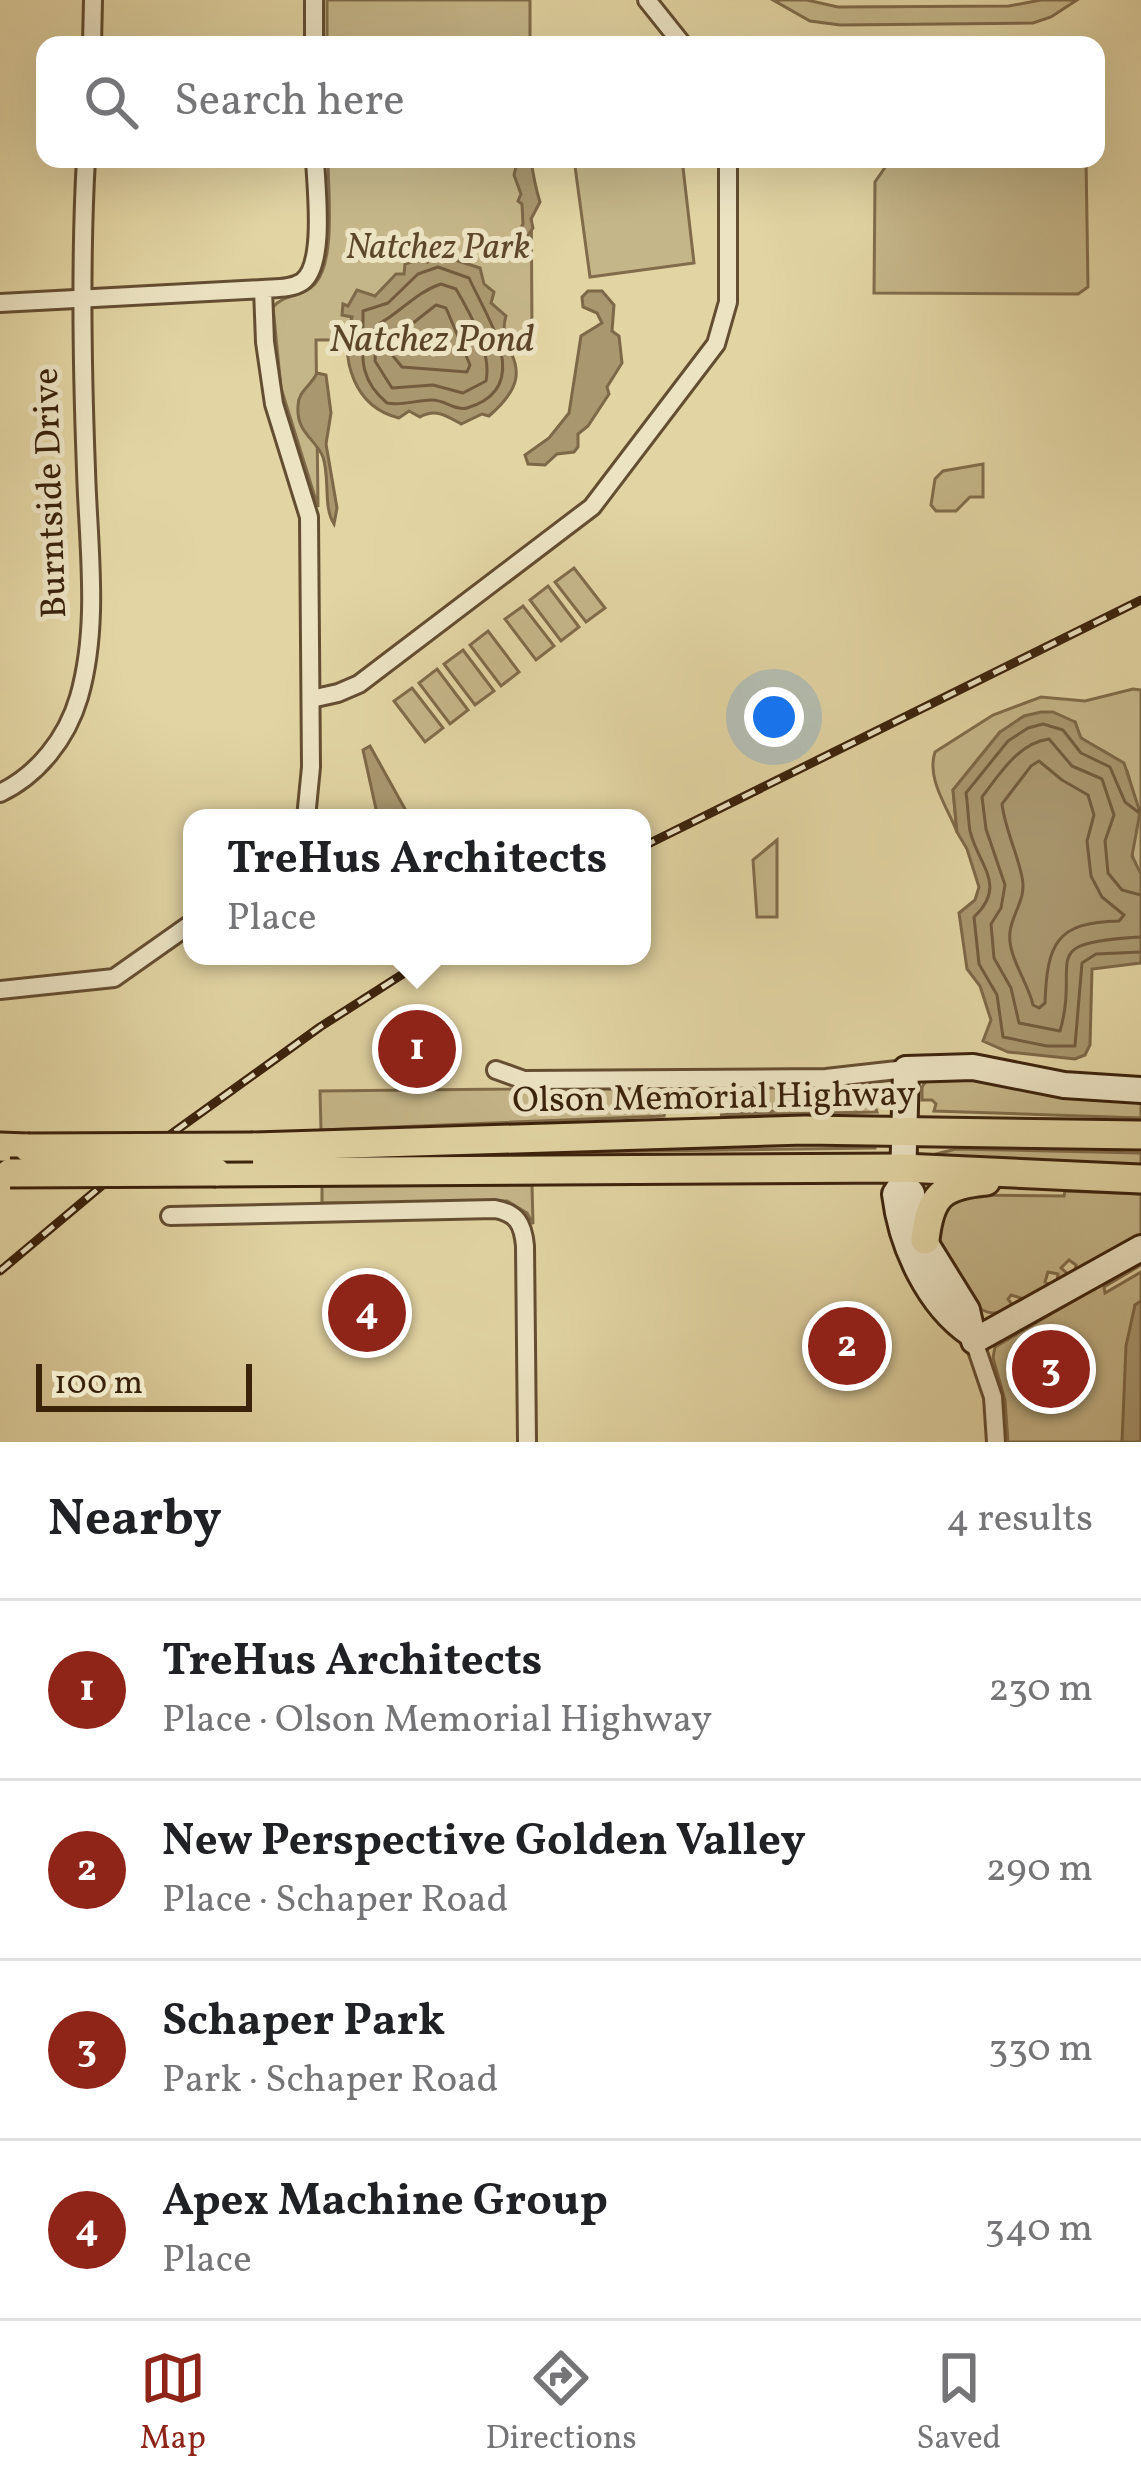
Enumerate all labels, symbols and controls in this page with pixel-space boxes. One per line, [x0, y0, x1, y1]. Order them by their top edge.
search box [36, 36, 1105, 168]
icon: search [78, 69, 144, 135]
text: Search here [174, 71, 405, 134]
park label: Natchez Park [346, 224, 530, 274]
water label: Natchez Pond [329, 314, 535, 368]
street label: Burntside Drive [23, 367, 81, 619]
your location [744, 687, 804, 747]
popup [183, 809, 651, 965]
text: TreHus Architects [227, 829, 607, 892]
text: Place [227, 892, 317, 946]
pin: 1 [378, 1004, 456, 1094]
street label: Olson Memorial Highway [512, 1070, 916, 1128]
pin: 4 [328, 1268, 406, 1358]
pin: 2 [808, 1301, 886, 1391]
pin: 3 [1012, 1324, 1090, 1414]
scale bar [36, 1358, 252, 1411]
text: 100 m [54, 1362, 143, 1408]
text: Nearby [48, 1485, 222, 1556]
text: 4 results [946, 1493, 1093, 1547]
text: TreHus Architects [162, 1631, 542, 1694]
text: 1 [79, 1663, 95, 1717]
text: 230 m [988, 1663, 1093, 1717]
text: Place · Olson Memorial Highway [162, 1694, 712, 1748]
text: New Perspective Golden Valley [162, 1811, 806, 1874]
text: 2 [77, 1843, 97, 1897]
text: 290 m [986, 1843, 1093, 1897]
text: Place · Schaper Road [162, 1874, 509, 1928]
text: Schaper Park [162, 1991, 445, 2054]
text: 3 [77, 2023, 97, 2077]
text: 330 m [988, 2023, 1093, 2077]
text: Park · Schaper Road [162, 2054, 499, 2108]
text: Apex Machine Group [162, 2171, 608, 2234]
text: 4 [75, 2203, 99, 2257]
text: 340 m [985, 2203, 1093, 2257]
text: Place [162, 2234, 252, 2288]
tab: Map [140, 2345, 206, 2463]
tab: Directions [485, 2345, 637, 2463]
tab: Saved [916, 2345, 1001, 2463]

